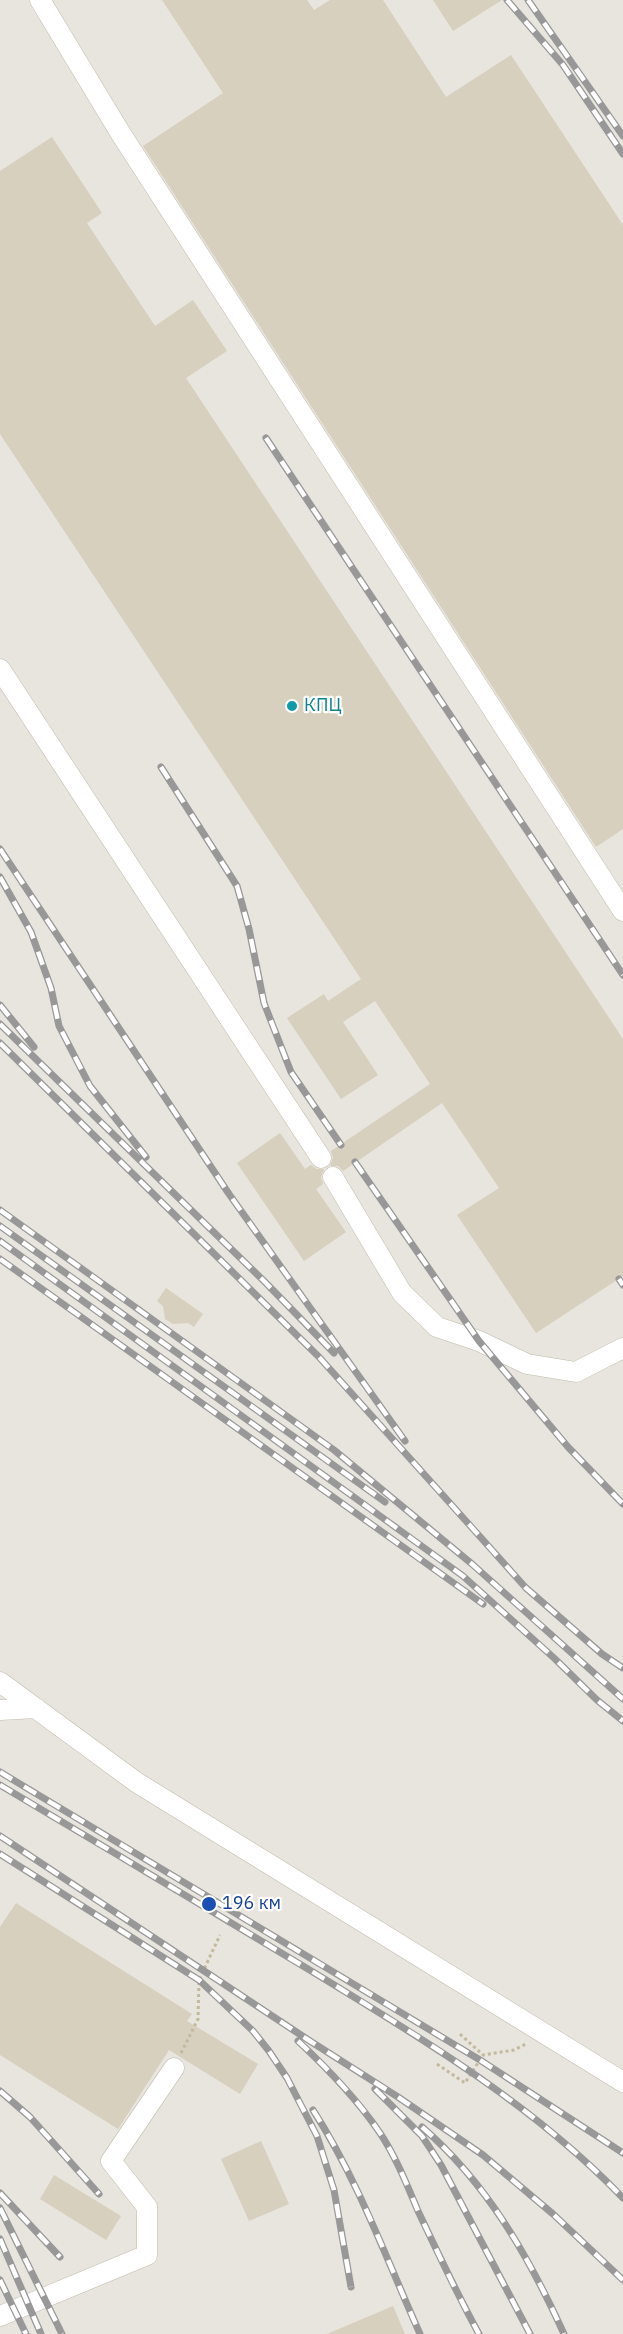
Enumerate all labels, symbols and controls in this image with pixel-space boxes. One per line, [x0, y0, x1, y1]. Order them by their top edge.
place label: КПЦ [304, 695, 342, 717]
marker: КПЦ [285, 699, 299, 713]
place label: 196 км [222, 1893, 281, 1915]
marker: 196 км [200, 1895, 218, 1913]

